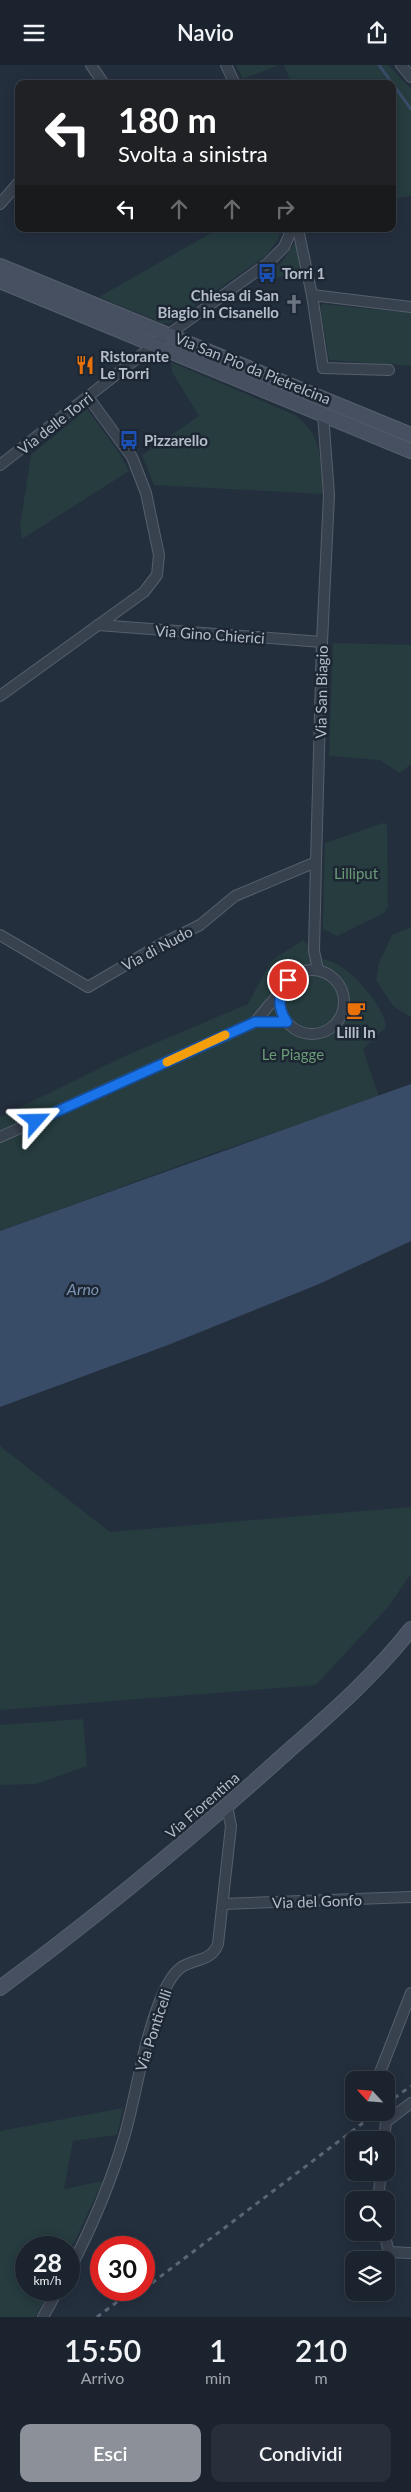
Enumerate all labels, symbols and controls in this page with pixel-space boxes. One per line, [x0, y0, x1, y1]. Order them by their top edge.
icon: menu [20, 19, 48, 47]
text: Navio [177, 19, 234, 46]
icon: share [363, 19, 391, 47]
text: 180 m [118, 98, 217, 140]
icon: left [35, 100, 100, 165]
text: Svolta a sinistra [118, 140, 268, 167]
icon: left [112, 195, 140, 223]
icon: ahead [165, 195, 193, 223]
icon: ahead [218, 195, 246, 223]
icon: right [271, 195, 299, 223]
bus stop icon: Torri 1 [256, 262, 278, 284]
place label: Torri 1 [282, 264, 325, 282]
place label: Chiesa di San Biagio in Cisanello [157, 286, 279, 321]
church icon: Chiesa di San Biagio in Cisanello [283, 293, 305, 315]
street label: Via San Pio da Pietrelcina [173, 328, 333, 408]
place label: Ristorante Le Torri [100, 347, 169, 382]
restaurant icon: Ristorante Le Torri [74, 354, 96, 376]
street label: Via delle Torri [14, 388, 96, 458]
bus stop icon: Pizzarello [118, 429, 140, 451]
place label: Pizzarello [144, 431, 208, 449]
street label: Via Gino Chierici [155, 621, 265, 647]
street label: Via San Biagio [311, 645, 331, 739]
park label: Lilliput [334, 864, 379, 882]
street label: Via di Nudo [119, 922, 195, 974]
pin [267, 959, 309, 1001]
icon: arrive [274, 966, 302, 994]
cafe icon: Lilli In [345, 999, 367, 1021]
place label: Lilli In [336, 1023, 376, 1041]
park label: Le Piagge [262, 1045, 324, 1063]
position arrow [9, 1094, 61, 1146]
water label: Arno [66, 1279, 99, 1298]
street label: Via Fiorentina [161, 1768, 243, 1842]
street label: Via del Gonfo [272, 1890, 362, 1912]
street label: Via Ponticelli [131, 1987, 175, 2073]
north arrow [345, 2071, 395, 2121]
map controls [345, 2071, 395, 2301]
button: sound [345, 2131, 395, 2181]
button: search [345, 2191, 395, 2241]
speed limit sign: 30 [90, 2236, 155, 2301]
text: 28 [33, 2247, 62, 2277]
button: layers [345, 2251, 395, 2301]
text: km/h [33, 2273, 62, 2288]
text: 15:50 [64, 2332, 141, 2368]
text: 1 [209, 2332, 227, 2368]
text: 210 [295, 2332, 347, 2368]
text: Arrivo [81, 2368, 124, 2387]
text: min [205, 2368, 231, 2387]
text: m [314, 2368, 328, 2387]
button: Esci [20, 2424, 201, 2482]
button: Condividi [211, 2424, 391, 2482]

